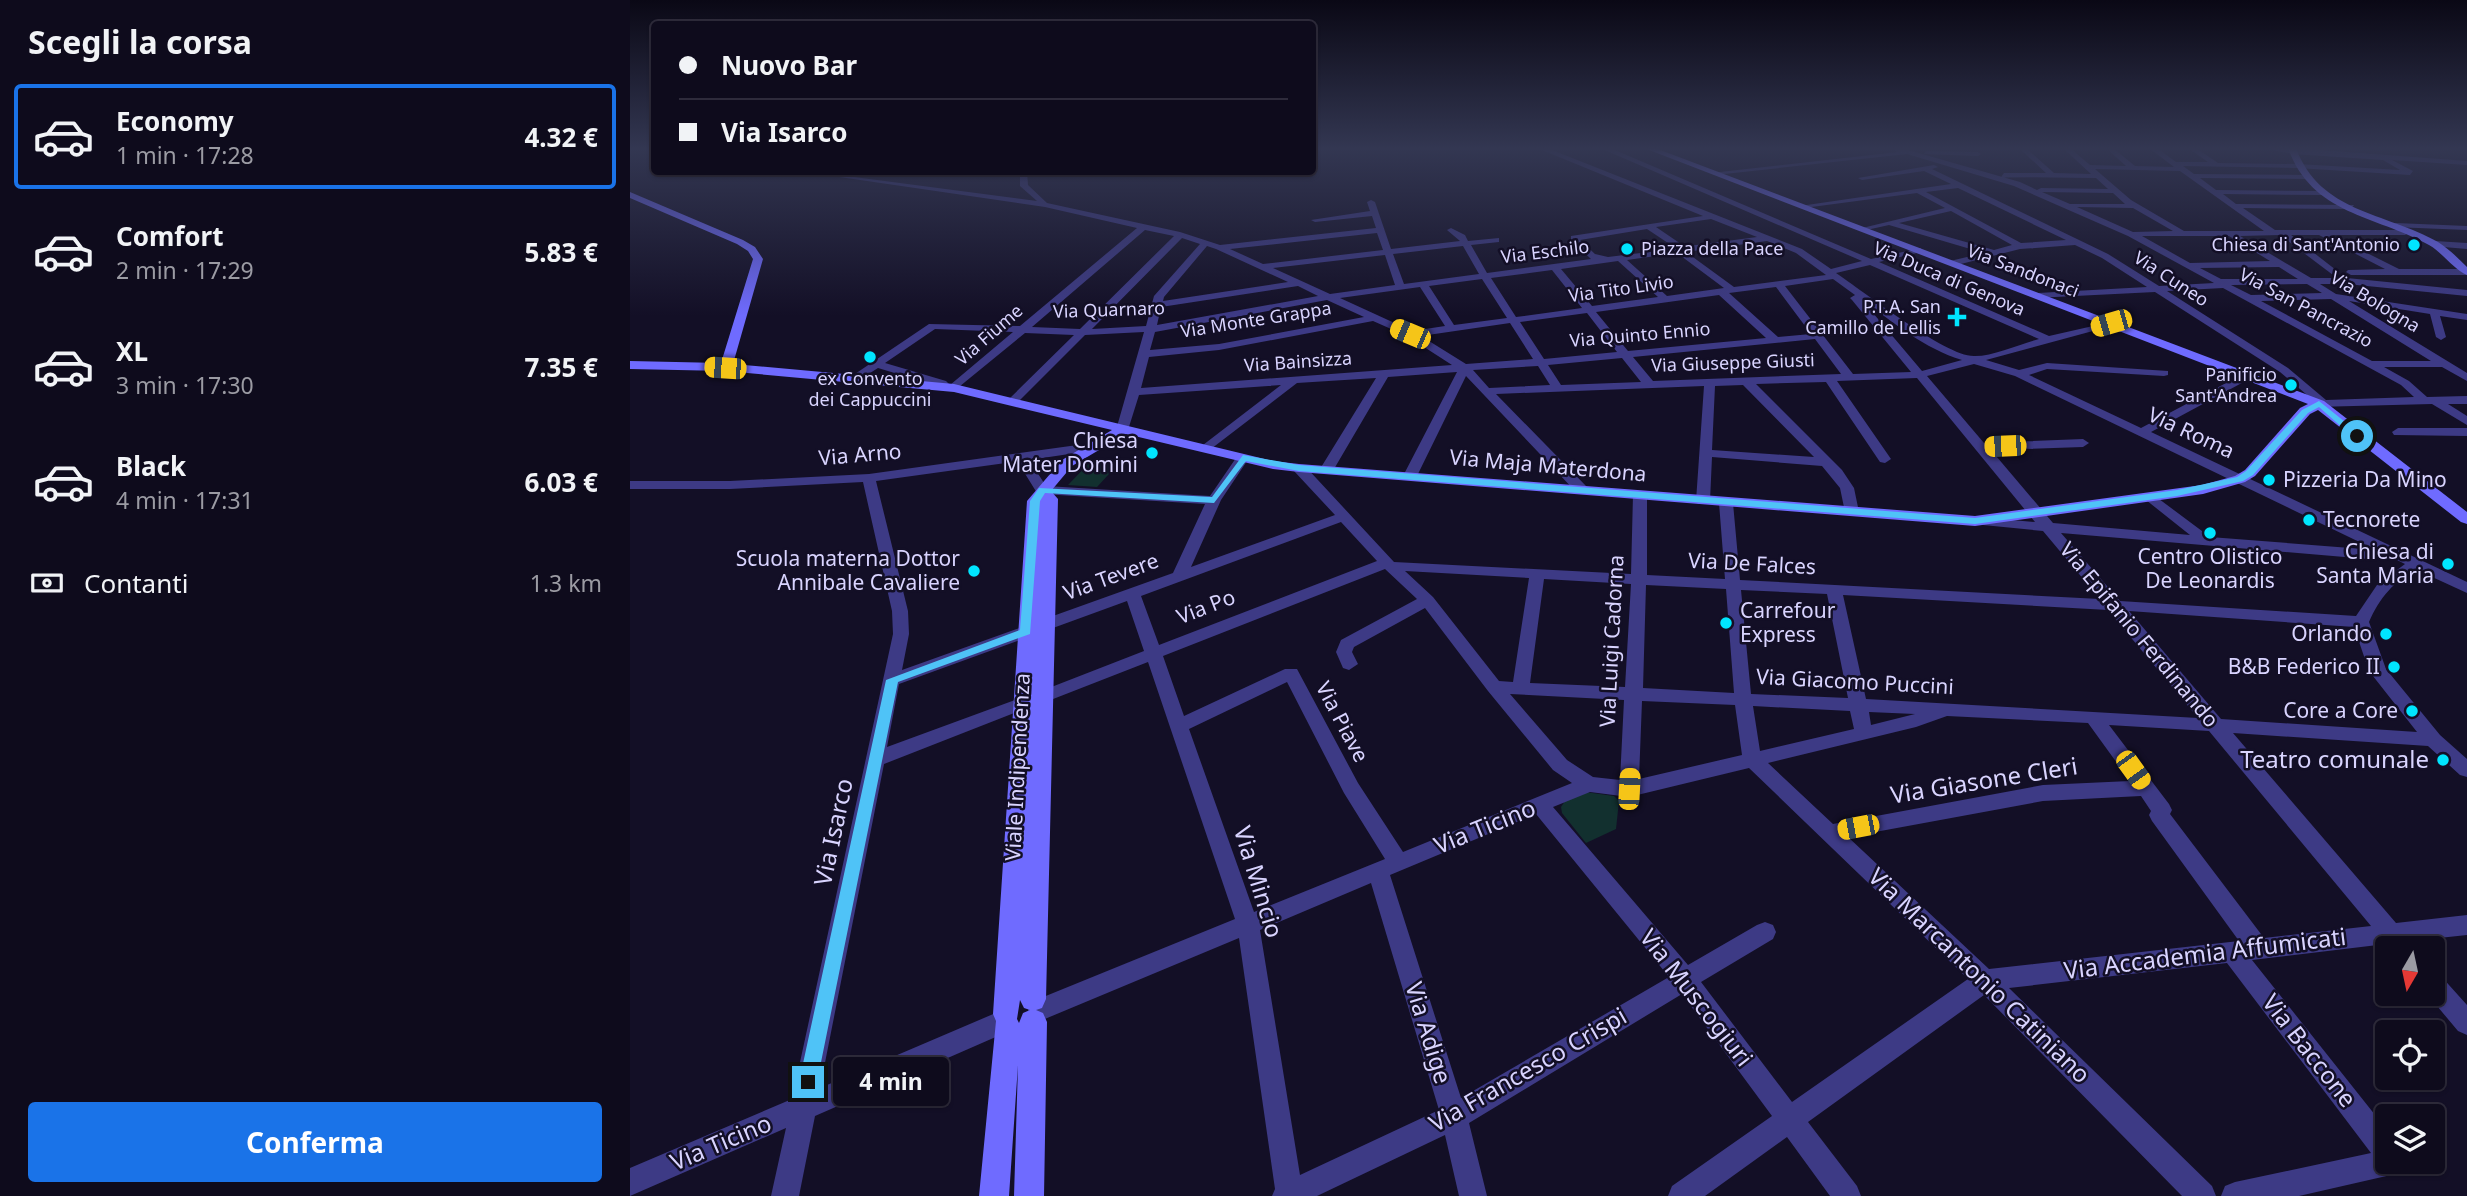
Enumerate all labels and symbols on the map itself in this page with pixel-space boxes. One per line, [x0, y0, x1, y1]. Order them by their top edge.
place label: Chiesa di Sant'Antonio [2211, 232, 2400, 256]
street label: Via Eschilo [1499, 234, 1590, 268]
street label: Via Duca di Genova [1870, 235, 2029, 321]
place label: Piazza della Pace [1641, 236, 1783, 260]
marker: Chiesa di Sant'Antonio [2406, 237, 2422, 253]
street label: Via Sandonaci [1964, 238, 2083, 302]
marker: Piazza della Pace [1619, 241, 1635, 257]
street label: Via Cuneo [2129, 245, 2214, 311]
street label: Via San Pancrazio [2236, 262, 2377, 352]
street label: Via Bologna [2326, 265, 2425, 337]
street label: Via Tito Livio [1567, 269, 1675, 307]
place label: P.T.A. San Camillo de Lellis [1805, 294, 1941, 339]
street label: Via Quarnaro [1053, 295, 1165, 323]
street label: Via Monte Grappa [1179, 295, 1333, 343]
street label: Via Fiume [949, 298, 1027, 370]
marker: P.T.A. San Camillo de Lellis [1947, 307, 1967, 327]
car [2088, 307, 2135, 339]
car [1387, 316, 1434, 352]
street label: Via Quinto Ennio [1569, 316, 1711, 352]
street label: Via Bainsizza [1243, 345, 1353, 377]
street label: Via Giuseppe Giusti [1651, 347, 1815, 377]
marker: ex Convento dei Cappuccini [862, 349, 878, 365]
car [704, 356, 747, 380]
place label: Panificio Sant'Andrea [2175, 362, 2277, 407]
place label: ex Convento dei Cappuccini [809, 366, 931, 411]
marker: Panificio Sant'Andrea [2283, 377, 2299, 393]
street label: Via Roma [2144, 400, 2239, 464]
route start [2341, 420, 2373, 452]
place label: Chiesa Mater Domini [1002, 426, 1138, 478]
car [1984, 435, 2027, 457]
street label: Via Arno [817, 436, 902, 472]
street label: Via Maja Materdona [1448, 442, 1648, 488]
marker: Chiesa Mater Domini [1144, 445, 1160, 461]
place label: Pizzeria Da Mino [2283, 465, 2447, 493]
marker: Pizzeria Da Mino [2261, 472, 2277, 488]
place label: Tecnorete [2323, 505, 2420, 533]
marker: Tecnorete [2301, 512, 2317, 528]
marker: Centro Olistico De Leonardis [2202, 525, 2218, 541]
street label: Via Epifanio Ferdinando [2054, 536, 2226, 733]
place label: Chiesa di Santa Maria [2316, 537, 2434, 589]
place label: Centro Olistico De Leonardis [2137, 542, 2283, 594]
place label: Scuola materna Dottor Annibale Cavaliere [736, 544, 960, 596]
street label: Via Tevere [1059, 546, 1162, 606]
street label: Via De Falces [1687, 546, 1817, 580]
street label: Via Luigi Cadorna [1593, 554, 1629, 728]
marker: Chiesa di Santa Maria [2440, 556, 2456, 572]
marker: Scuola materna Dottor Annibale Cavaliere [966, 563, 982, 579]
street label: Via Po [1172, 582, 1239, 630]
place label: Carrefour Express [1740, 596, 1836, 648]
marker: Carrefour Express [1718, 615, 1734, 631]
place label: Orlando [2291, 619, 2372, 647]
marker: Orlando [2378, 626, 2394, 642]
place label: B&B Federico II [2228, 652, 2380, 680]
marker: B&B Federico II [2386, 659, 2402, 675]
street label: Via Giacomo Puccini [1755, 662, 1955, 700]
street label: Viale Indipendenza [998, 672, 1036, 862]
street label: Via Piave [1310, 676, 1376, 767]
place label: Core a Core [2283, 696, 2398, 724]
marker: Core a Core [2404, 703, 2420, 719]
place label: Teatro comunale [2240, 742, 2429, 775]
car [2113, 747, 2154, 793]
street label: Via Giasone Cleri [1888, 748, 2080, 811]
marker: Teatro comunale [2435, 752, 2451, 768]
car [1618, 767, 1641, 811]
street label: Via Isarco [805, 775, 860, 888]
street label: Via Ticino [1429, 790, 1540, 861]
car [1836, 813, 1881, 841]
street label: Via Mincio [1227, 822, 1292, 942]
street label: Via Marcantonio Catiniano [1862, 860, 2098, 1090]
street label: Via Accademia Affumicati [2062, 919, 2348, 986]
street label: Via Muscogiuri [1633, 921, 1761, 1073]
north arrow [2375, 936, 2445, 1006]
street label: Via Adige [1398, 978, 1461, 1088]
street label: Via Baccone [2256, 987, 2365, 1114]
street label: Via Francesco Crispi [1422, 999, 1632, 1139]
callout: 4 min [832, 1058, 948, 1106]
route end [792, 1066, 824, 1098]
street label: Via Ticino [665, 1106, 776, 1178]

